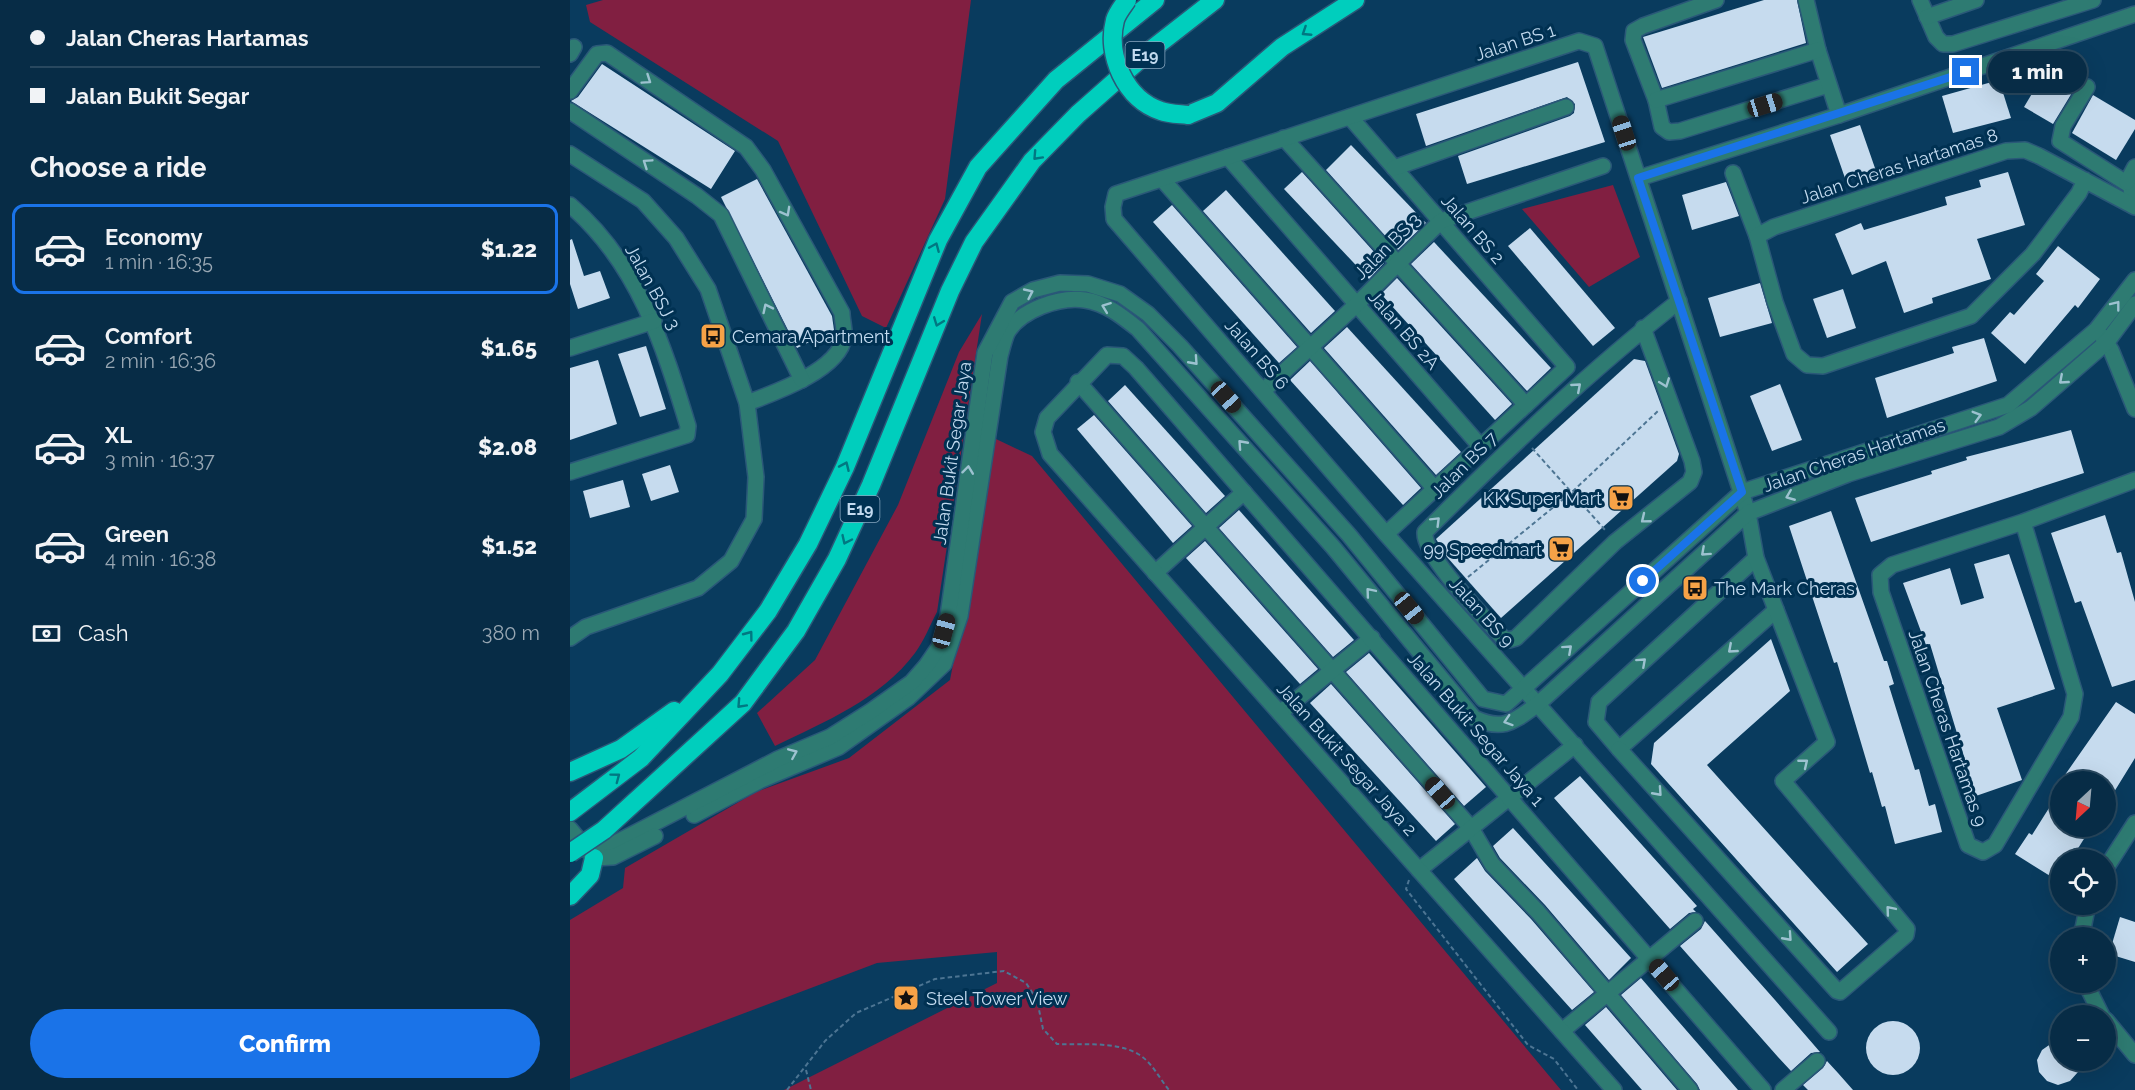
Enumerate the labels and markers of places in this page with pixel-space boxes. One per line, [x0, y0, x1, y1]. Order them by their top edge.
bus stop icon: Cemara Apartment [698, 321, 728, 351]
place label: Cemara Apartment [732, 326, 890, 347]
supermarket icon: KK Super Mart [1606, 483, 1636, 513]
place label: KK Super Mart [1483, 488, 1602, 509]
supermarket icon: 99 Speedmart [1546, 534, 1576, 564]
place label: 99 Speedmart [1423, 539, 1542, 560]
bus stop icon: The Mark Cheras [1680, 573, 1710, 603]
place label: The Mark Cheras [1714, 578, 1855, 599]
place icon: Steel Tower View [891, 983, 921, 1013]
place label: Steel Tower View [926, 988, 1068, 1009]

